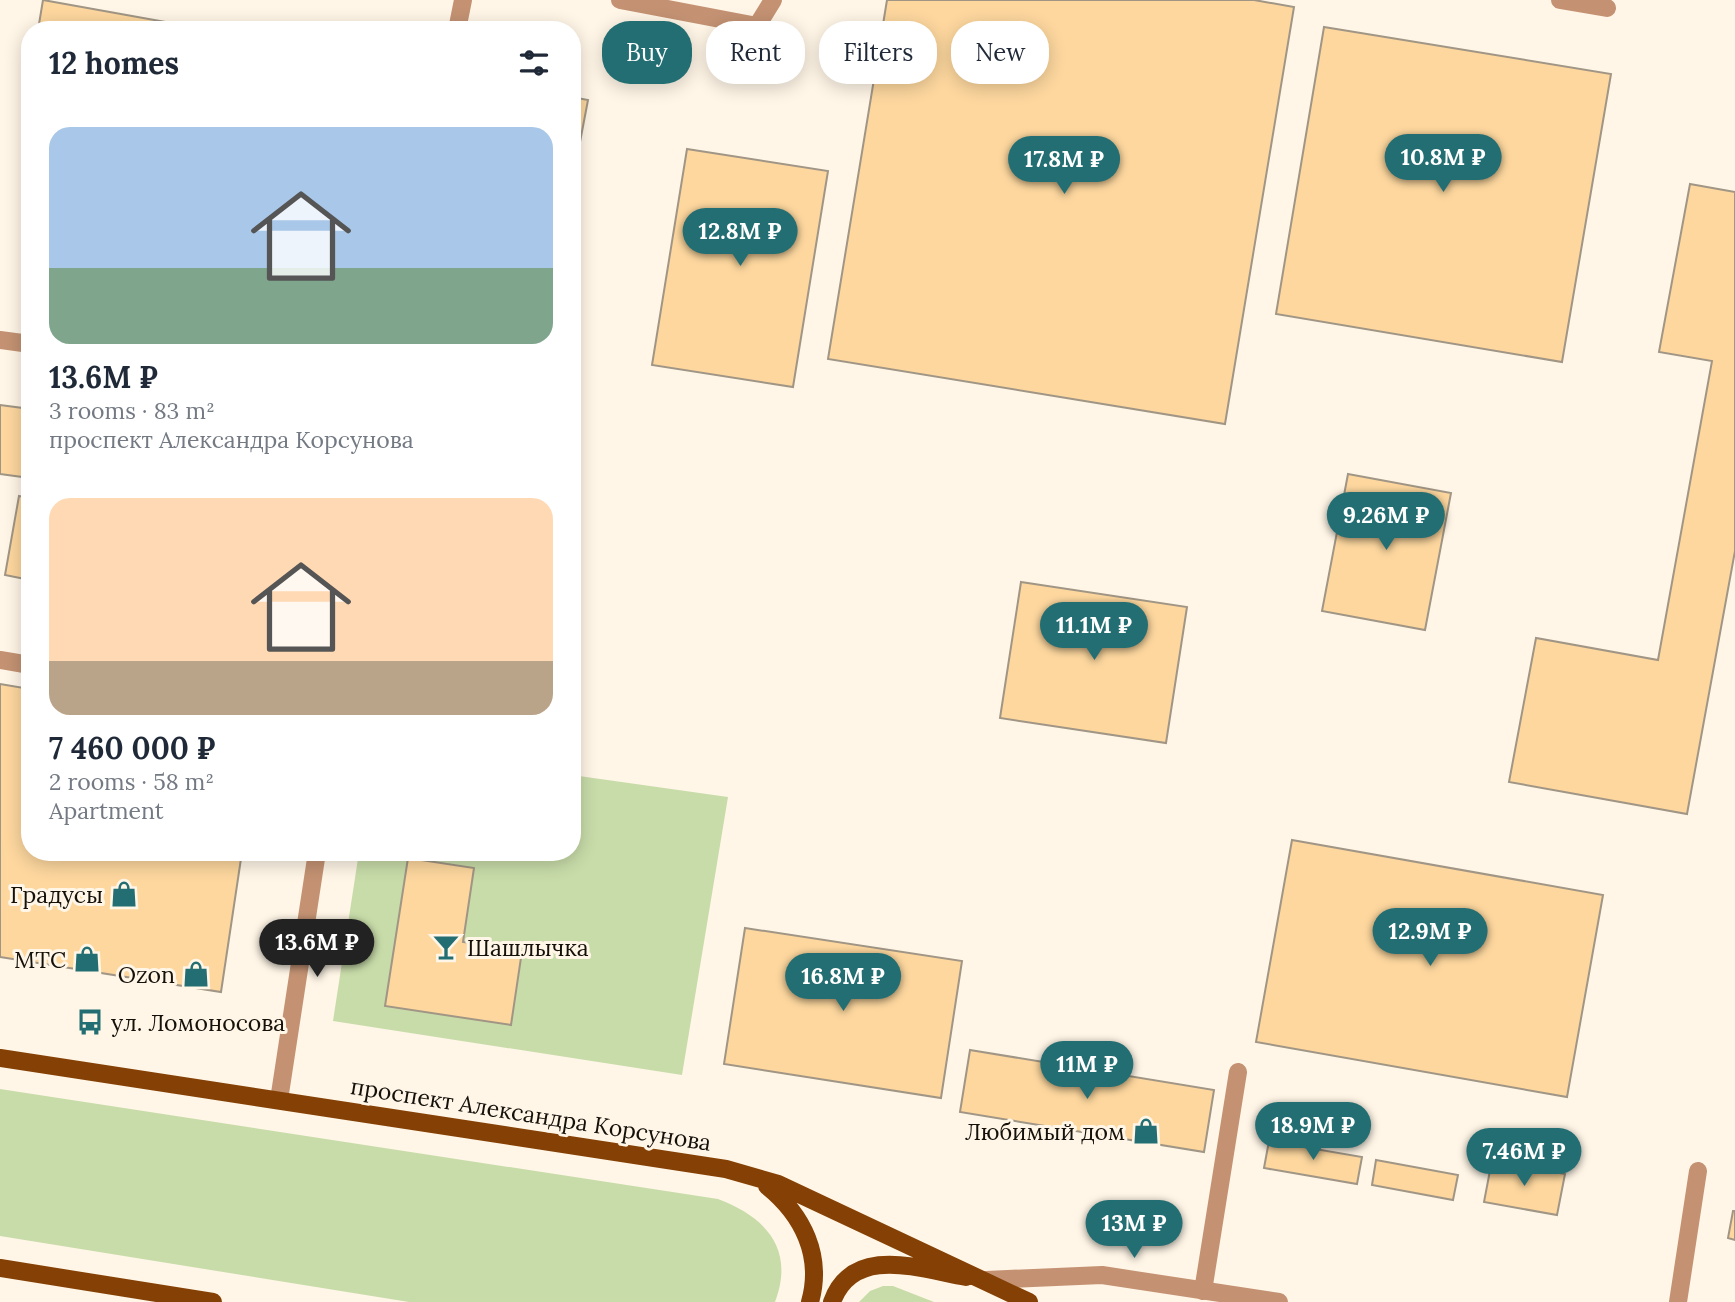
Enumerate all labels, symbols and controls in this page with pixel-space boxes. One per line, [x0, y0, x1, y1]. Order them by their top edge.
chip: Buy [602, 21, 692, 84]
chip: Rent [706, 21, 805, 84]
chip: Filters [819, 21, 937, 84]
chip: New [951, 21, 1049, 84]
text: 12 homes [49, 44, 179, 82]
icon: filters [515, 44, 553, 82]
pin: 10.8M ₽ [1378, 134, 1508, 194]
pin: 17.8M ₽ [999, 136, 1129, 196]
text: 10.8M ₽ [1401, 142, 1485, 171]
text: 17.8M ₽ [1024, 144, 1104, 173]
icon: home [238, 173, 364, 299]
pin: 12.8M ₽ [675, 208, 805, 268]
text: 12.8M ₽ [699, 216, 781, 245]
text: 13.6M ₽ [49, 358, 158, 396]
text: 3 rooms · 83 m² [49, 396, 215, 425]
text: проспект Александра Корсунова [49, 425, 414, 454]
pin: 9.26M ₽ [1321, 492, 1451, 552]
text: 9.26M ₽ [1343, 500, 1429, 529]
icon: home [238, 544, 364, 670]
pin: 11.1M ₽ [1029, 602, 1159, 662]
text: 11.1M ₽ [1056, 610, 1132, 639]
text: 7 460 000 ₽ [49, 729, 215, 767]
text: 2 rooms · 58 m² [49, 767, 214, 796]
text: Apartment [49, 796, 164, 825]
shop icon: Градусы [109, 879, 139, 909]
place label: Градусы [10, 880, 103, 909]
pin: 12.9M ₽ [1365, 908, 1495, 968]
text: 12.9M ₽ [1389, 916, 1471, 945]
pin: 13.6M ₽ [252, 920, 382, 979]
text: 13.6M ₽ [275, 927, 359, 956]
bar icon: Шашлычка [431, 932, 461, 962]
place label: Шашлычка [467, 933, 589, 962]
shop icon: МТС [72, 944, 102, 974]
place label: МТС [14, 945, 66, 974]
pin: 16.8M ₽ [778, 954, 908, 1013]
shop icon: Ozon [181, 959, 211, 989]
place label: Ozon [118, 960, 175, 989]
text: 16.8M ₽ [801, 961, 885, 990]
bus stop icon: ул. Ломоносова [75, 1007, 105, 1037]
place label: ул. Ломоносова [111, 1008, 285, 1037]
pin: 11M ₽ [1038, 1042, 1136, 1101]
text: 11M ₽ [1056, 1049, 1118, 1078]
street label: проспект Александра Корсунова [349, 1071, 713, 1157]
pin: 18.9M ₽ [1248, 1102, 1378, 1162]
text: 18.9M ₽ [1271, 1110, 1355, 1139]
shop icon: Любимый дом [1131, 1116, 1161, 1146]
place label: Любимый дом [965, 1117, 1125, 1146]
pin: 7.46M ₽ [1459, 1128, 1589, 1188]
text: 7.46M ₽ [1482, 1136, 1566, 1165]
pin: 13M ₽ [1085, 1200, 1183, 1260]
text: 13M ₽ [1102, 1208, 1166, 1237]

